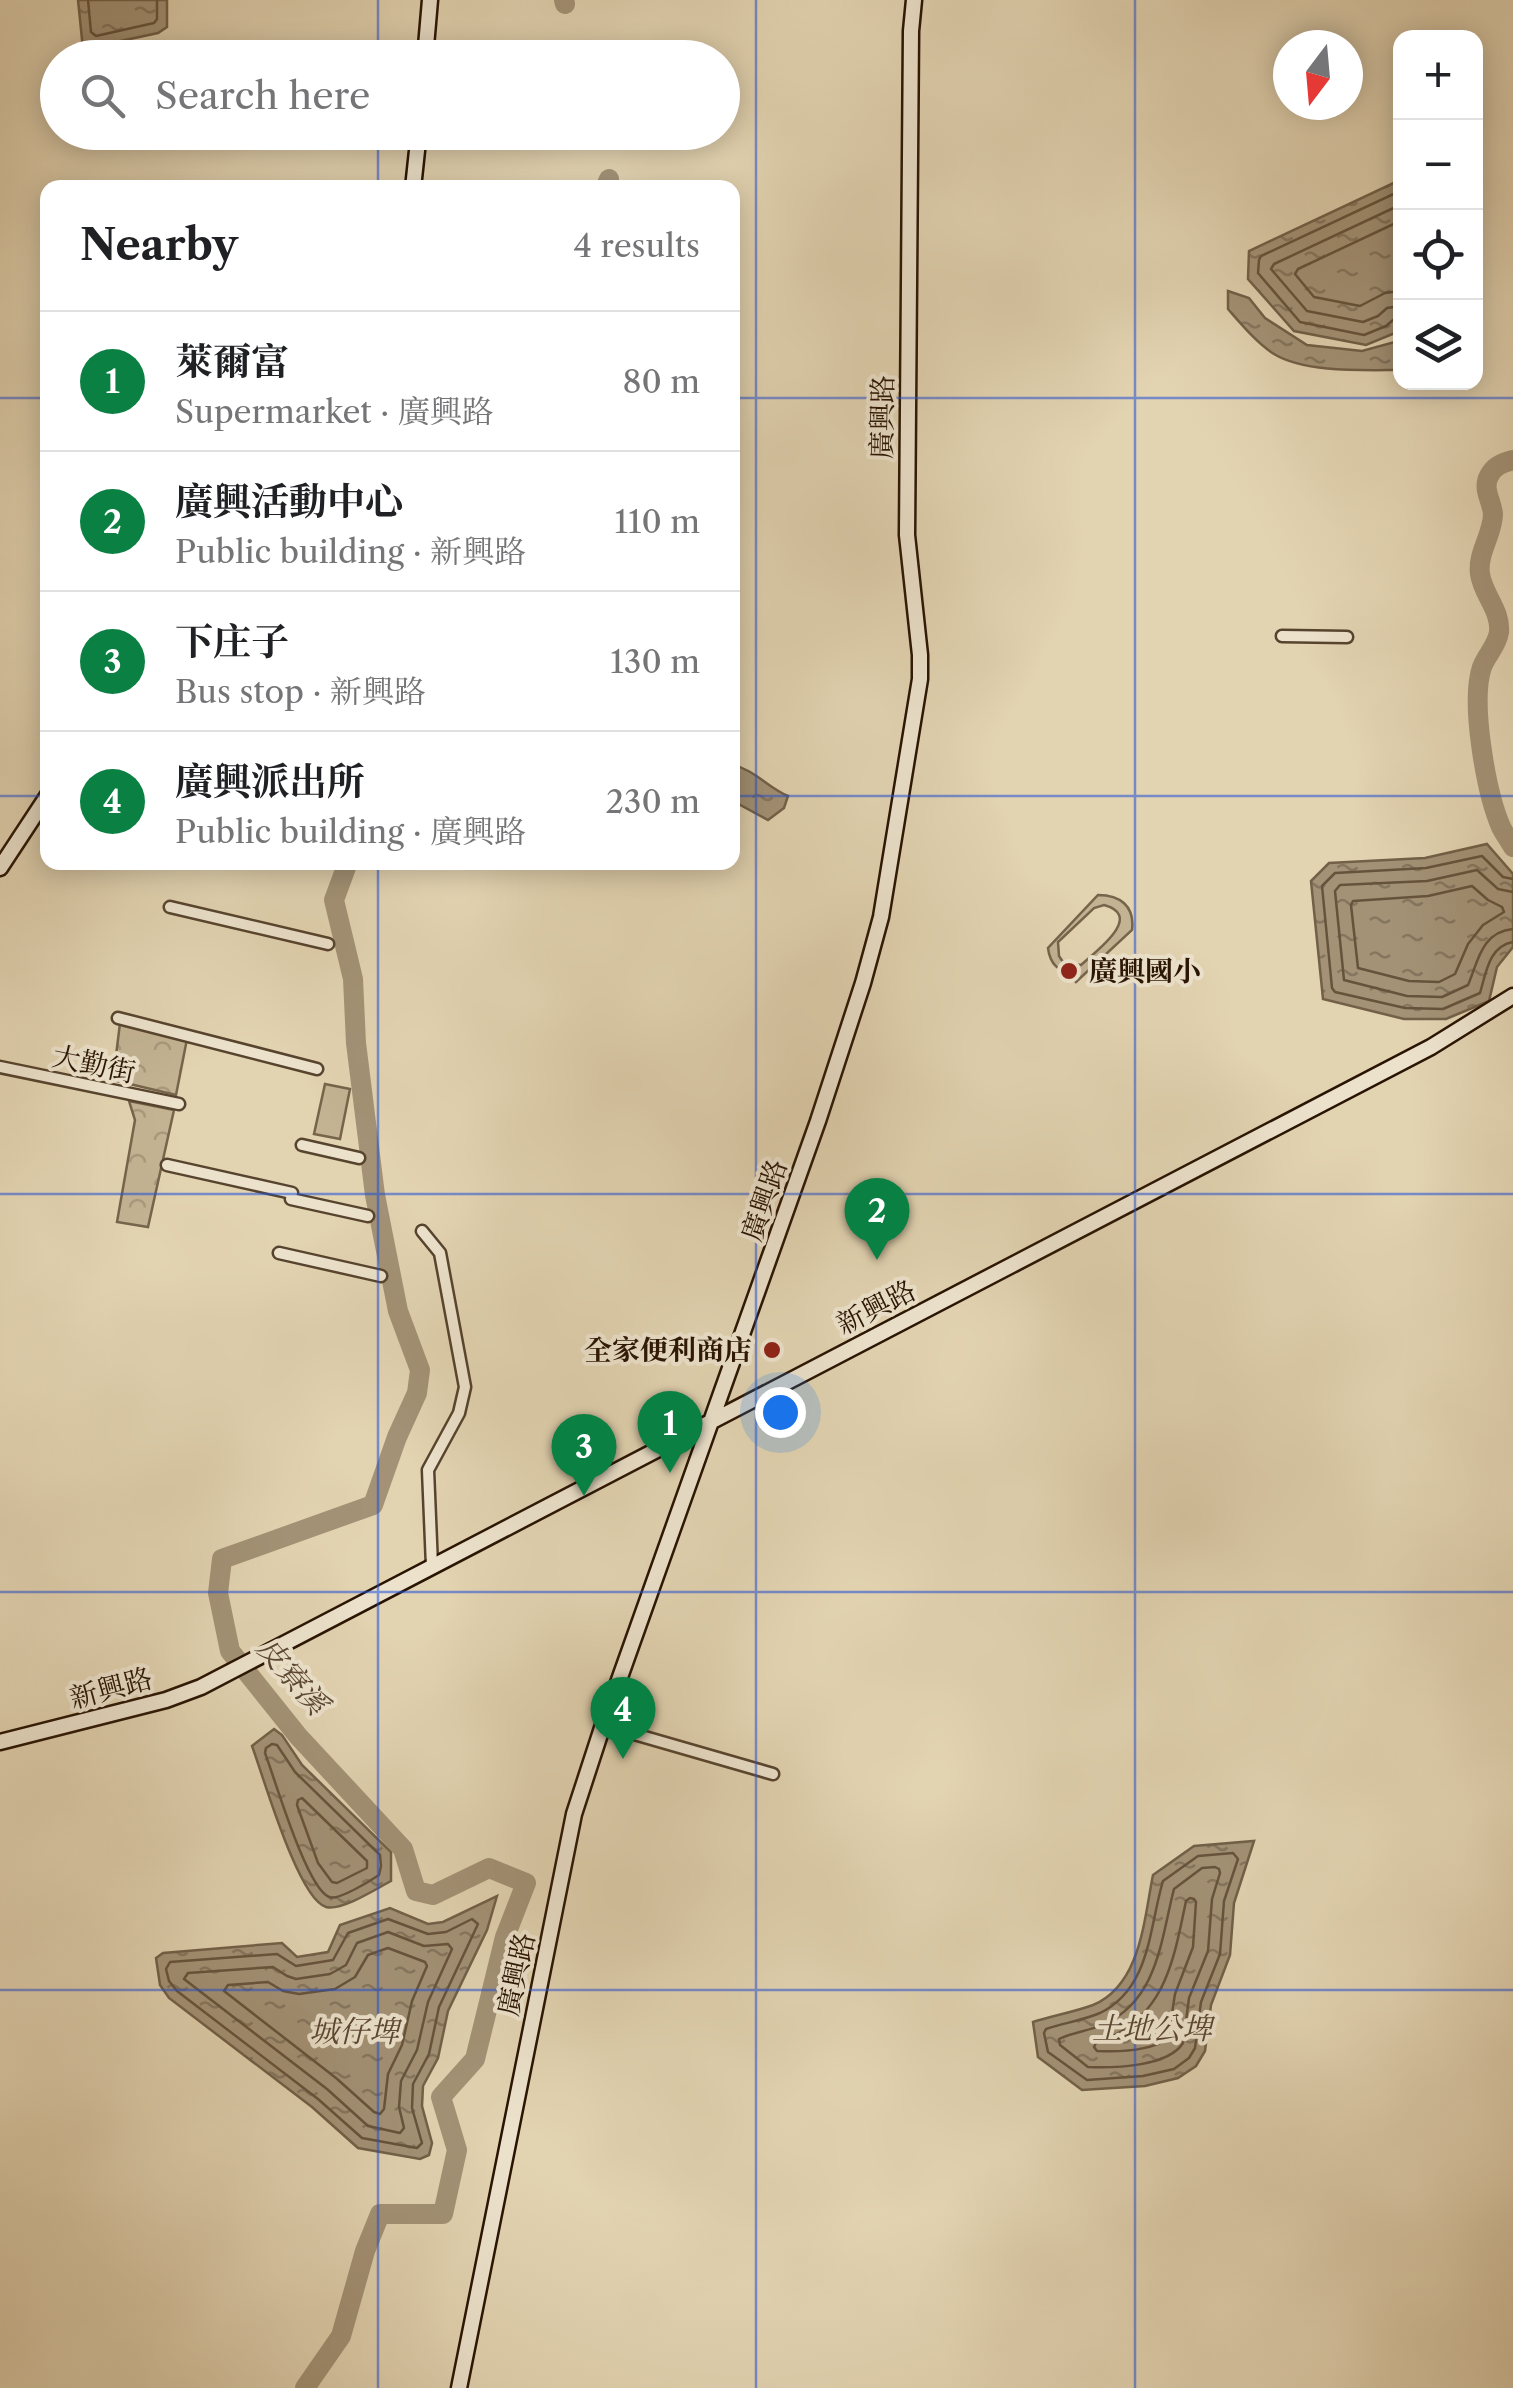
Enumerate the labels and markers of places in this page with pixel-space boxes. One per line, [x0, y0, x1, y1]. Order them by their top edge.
place label: 廣興國小 [1089, 954, 1201, 988]
marker: 廣興國小 [1058, 960, 1080, 982]
pin: 2 [844, 1178, 910, 1260]
place label: 全家便利商店 [584, 1333, 752, 1367]
marker: 全家便利商店 [761, 1339, 783, 1361]
pin: 1 [638, 1390, 702, 1473]
pin: 3 [552, 1414, 616, 1496]
pin: 4 [590, 1676, 656, 1759]

